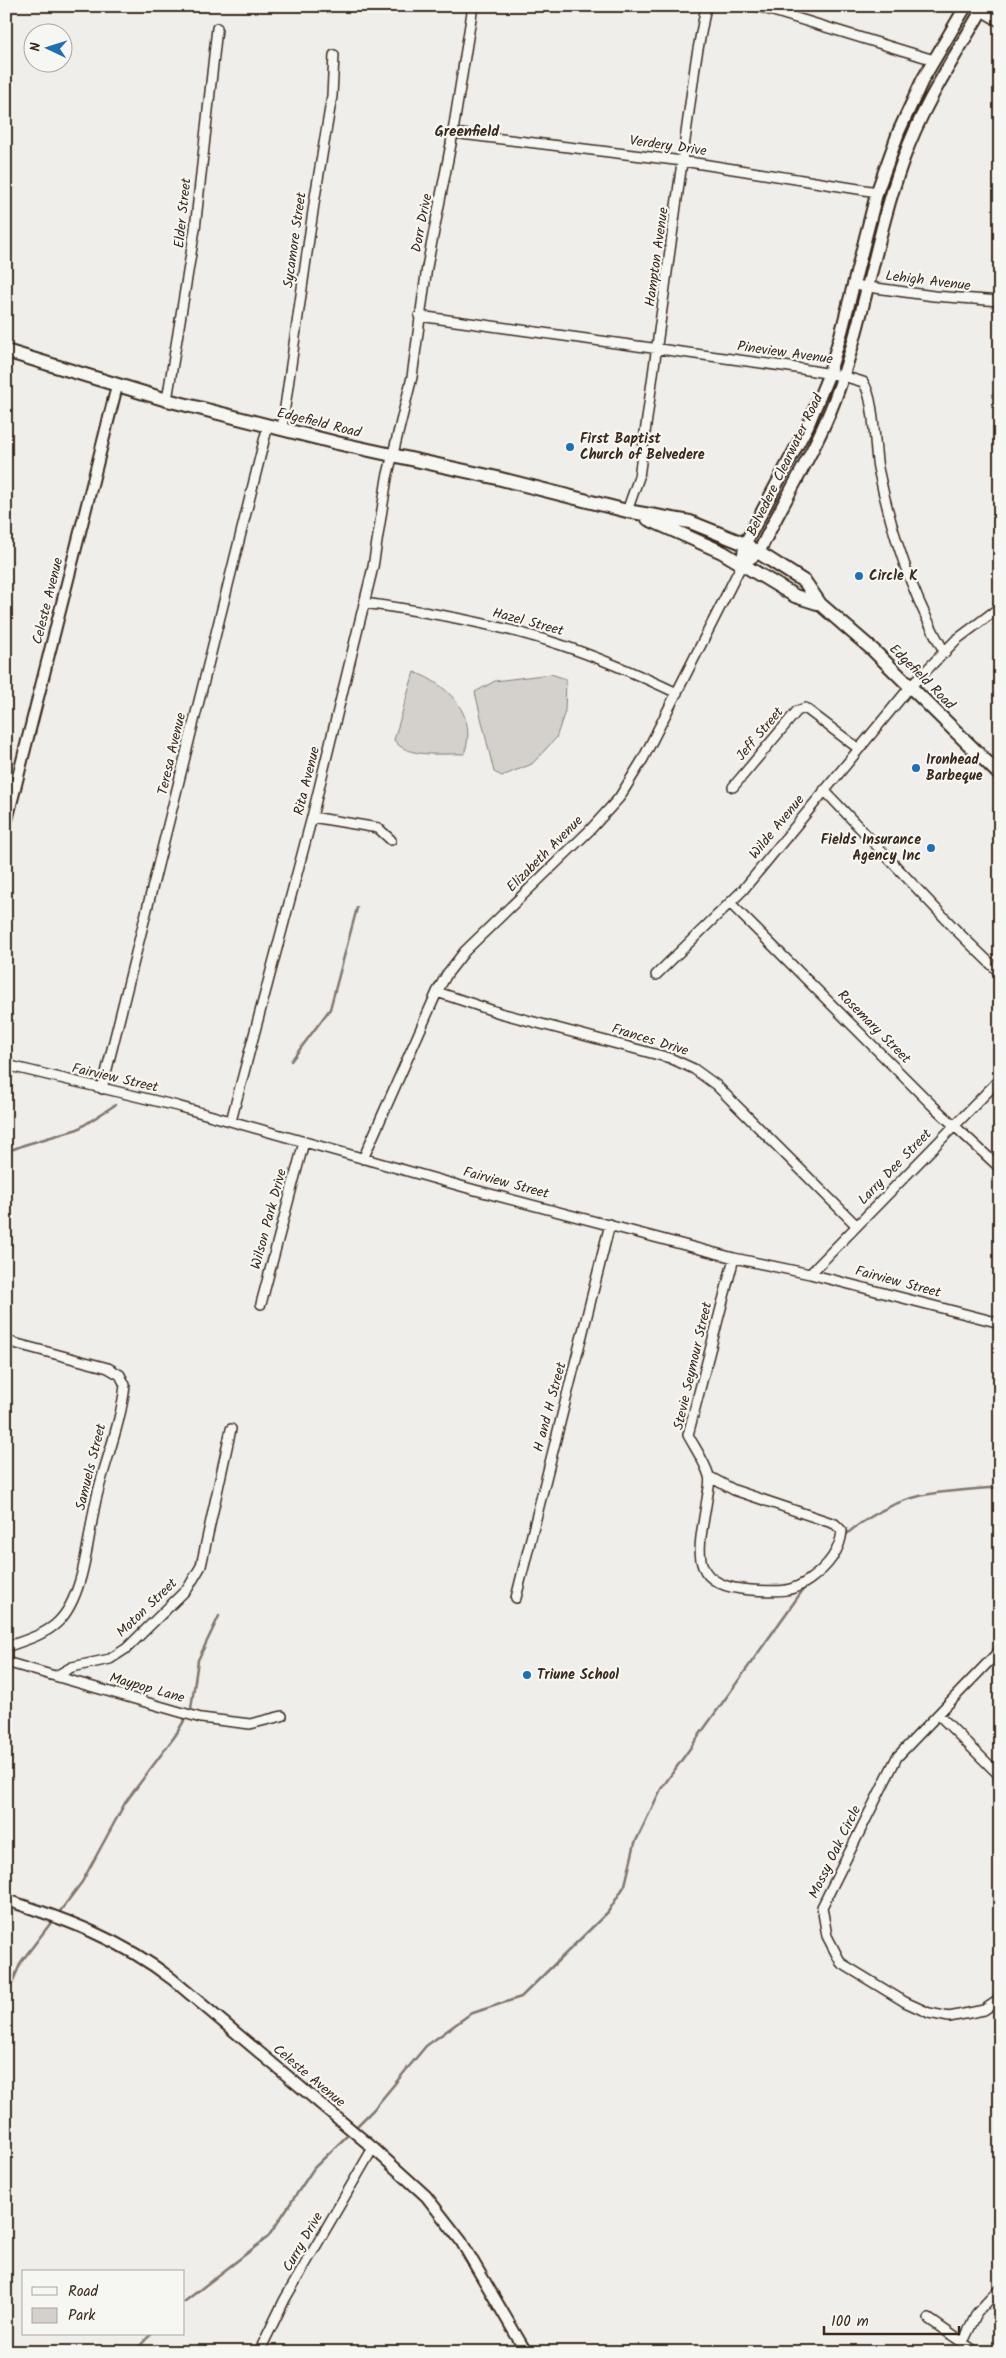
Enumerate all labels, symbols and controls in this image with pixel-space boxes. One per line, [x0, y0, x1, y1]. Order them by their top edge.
north arrow [22, 22, 72, 72]
text: N [25, 42, 47, 52]
district label: Greenfield [435, 120, 500, 144]
street label: Verdery Drive [628, 130, 709, 162]
street label: Elder Street [168, 176, 198, 249]
street label: Sycamore Street [277, 190, 313, 289]
street label: Dorr Drive [406, 191, 439, 254]
street label: Hampton Avenue [639, 205, 675, 308]
street label: Lehigh Avenue [884, 265, 973, 297]
street label: Pineview Avenue [736, 335, 835, 371]
street label: Belvedere Clearwater Road [741, 389, 830, 540]
street label: Edgefield Road [275, 402, 364, 444]
place label: First Baptist Church of Belvedere [580, 428, 705, 466]
marker: First Baptist Church of Belvedere [564, 441, 576, 453]
street label: Celeste Avenue [27, 555, 70, 647]
place label: Circle K [869, 565, 918, 587]
marker: Circle K [853, 570, 865, 582]
street label: Hazel Street [490, 602, 567, 642]
street label: Edgefield Road [884, 639, 961, 716]
street label: Jeff Street [731, 702, 790, 766]
street label: Teresa Avenue [152, 710, 192, 797]
street label: Rita Avenue [288, 744, 326, 818]
place label: Ironhead Barbeque [926, 749, 983, 787]
marker: Ironhead Barbeque [910, 762, 922, 774]
street label: Wilde Avenue [744, 789, 810, 864]
street label: Elizabeth Avenue [501, 810, 589, 898]
place label: Fields Insurance Agency Inc [821, 829, 921, 867]
marker: Fields Insurance Agency Inc [925, 842, 937, 854]
street label: Rosemary Street [832, 985, 916, 1069]
street label: Frances Drive [609, 1018, 692, 1062]
street label: Fairview Street [70, 1057, 161, 1099]
street label: Larry Dee Street [853, 1124, 937, 1210]
street label: Fairview Street [461, 1161, 552, 1205]
street label: Wilson Park Drive [245, 1166, 293, 1272]
street label: Fairview Street [853, 1260, 944, 1304]
street label: Stevie Seymour Street [668, 1299, 719, 1432]
street label: H and H Street [527, 1359, 573, 1454]
street label: Samuels Street [70, 1421, 113, 1513]
street label: Moton Street [111, 1573, 183, 1643]
place label: Triune School [537, 1664, 619, 1686]
street label: Maypop Lane [107, 1667, 188, 1709]
marker: Triune School [521, 1669, 533, 1681]
street label: Mossy Oak Circle [803, 1801, 867, 1902]
street label: Celeste Avenue [268, 2039, 351, 2113]
street label: Curry Drive [277, 2207, 329, 2276]
legend [22, 2270, 185, 2336]
text: Road [68, 2280, 99, 2304]
scale bar [824, 2303, 958, 2335]
text: Park [68, 2304, 96, 2328]
text: 100 m [831, 2310, 869, 2334]

